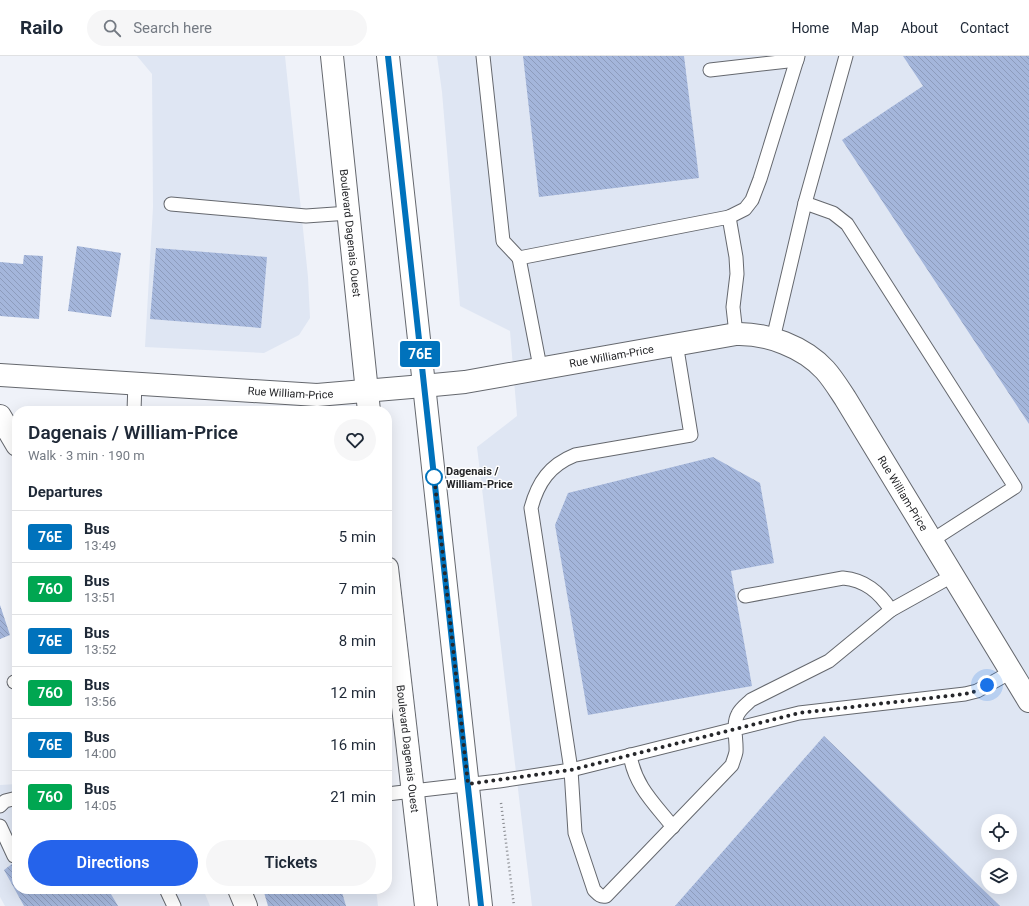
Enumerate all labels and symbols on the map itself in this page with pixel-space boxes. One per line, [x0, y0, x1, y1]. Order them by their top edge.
street label: Boulevard Dagenais Ouest [337, 168, 364, 298]
line badge: 76E [397, 341, 443, 367]
street label: Rue William-Price [568, 342, 655, 370]
street label: Rue William-Price [247, 384, 334, 402]
street label: Rue William-Price [875, 453, 931, 533]
place label: Dagenais / William-Price [446, 465, 513, 491]
marker: Dagenais / William-Price [425, 468, 443, 486]
your location [977, 675, 997, 695]
street label: Boulevard Dagenais Ouest [394, 684, 422, 814]

